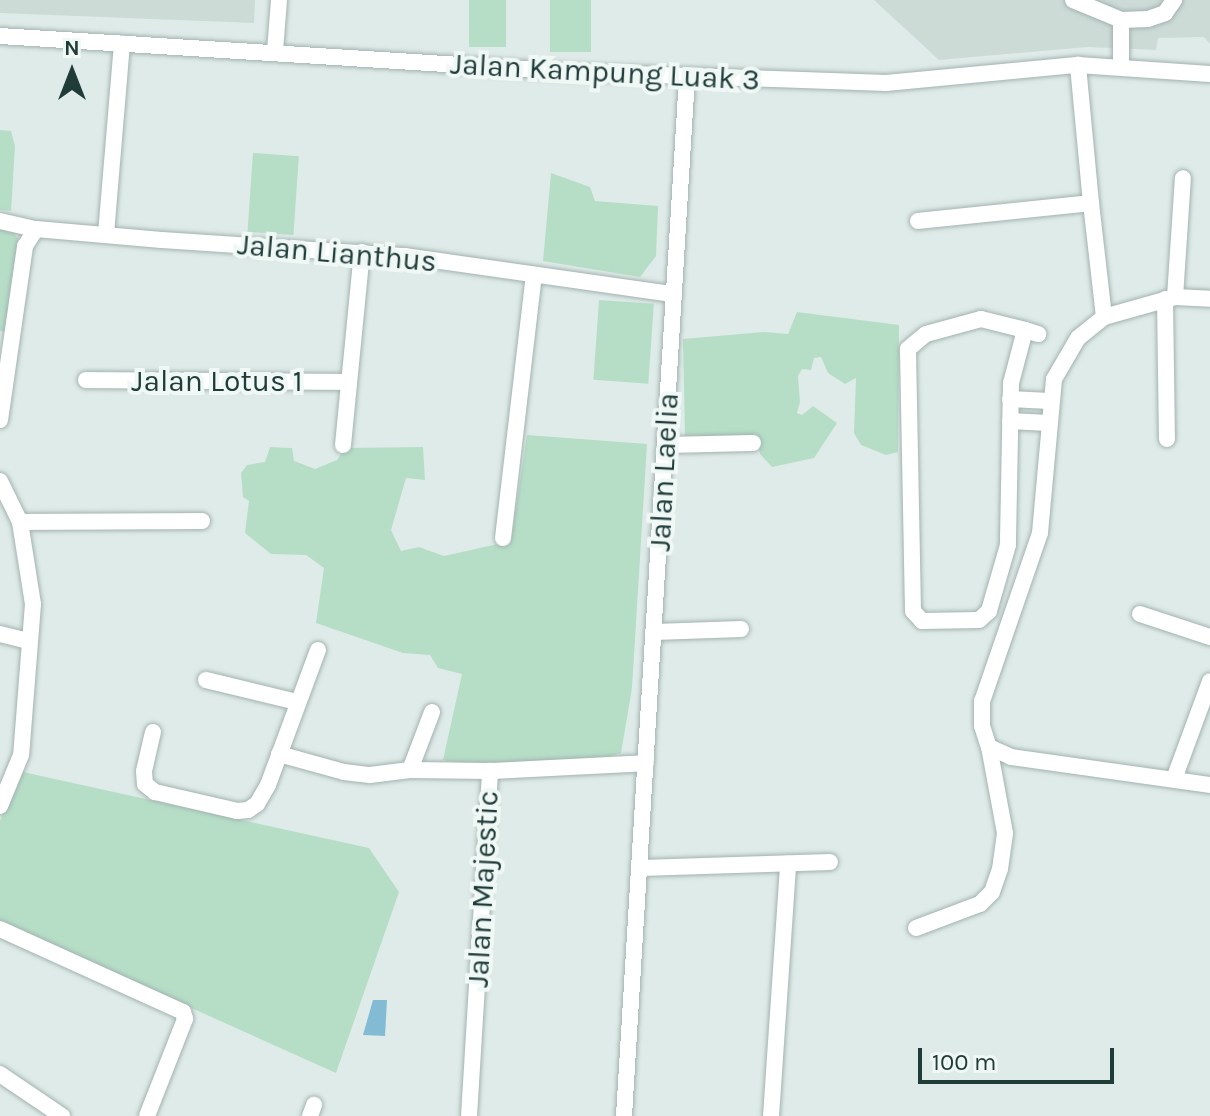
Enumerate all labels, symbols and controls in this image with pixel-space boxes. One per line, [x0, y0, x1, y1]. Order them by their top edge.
north arrow [32, 32, 112, 112]
text: N [64, 35, 80, 61]
street label: Jalan Kampung Luak 3 [449, 46, 761, 98]
street label: Jalan Lianthus [236, 226, 438, 280]
street label: Jalan Lotus 1 [131, 363, 303, 399]
street label: Jalan Laelia [642, 392, 686, 552]
street label: Jalan Majestic [460, 790, 506, 988]
scale bar [922, 1032, 1118, 1082]
text: 100 m [932, 1048, 997, 1076]

